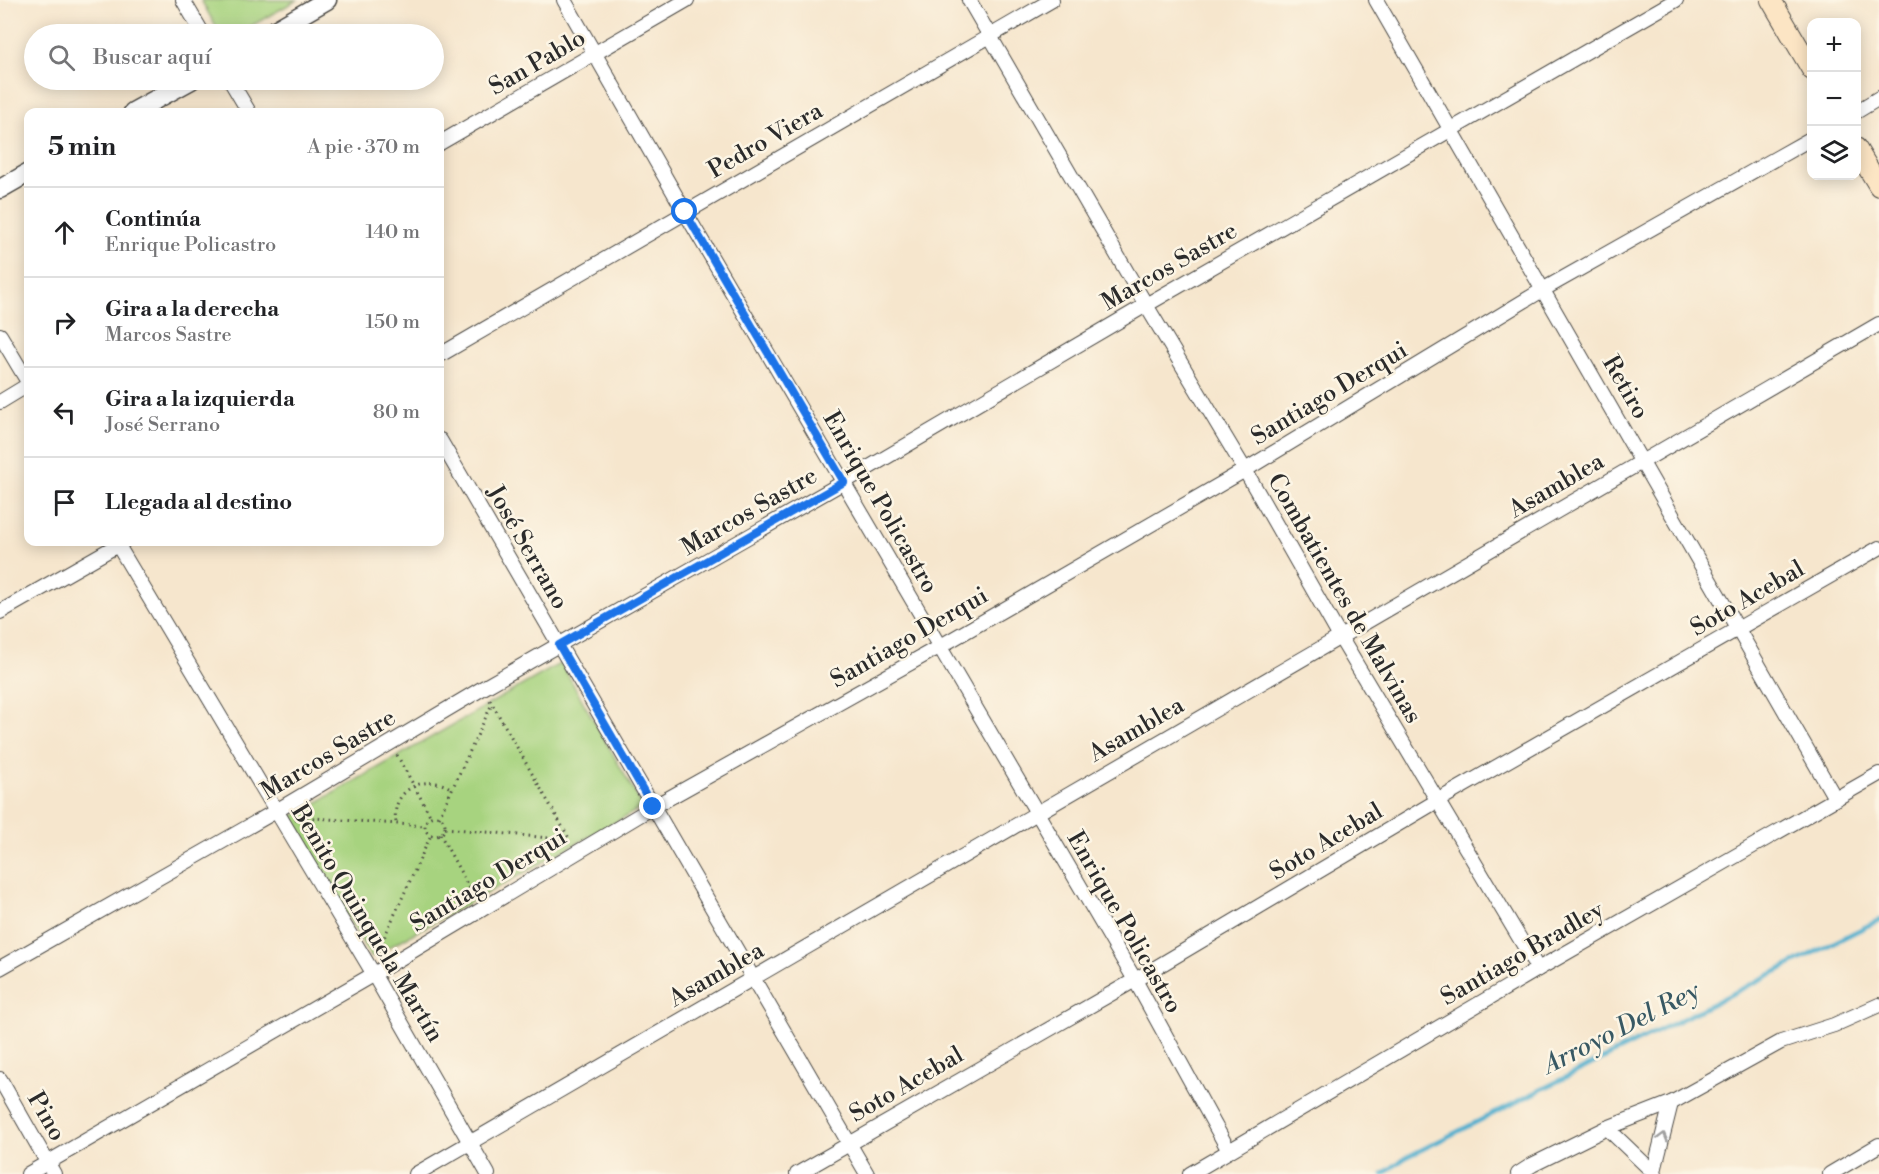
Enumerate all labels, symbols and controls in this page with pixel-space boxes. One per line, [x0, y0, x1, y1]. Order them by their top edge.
map controls [1807, 18, 1861, 180]
button: + [1807, 18, 1861, 72]
street label: San Pablo [484, 23, 591, 103]
search box [24, 24, 444, 90]
icon: search [45, 41, 78, 74]
text: Buscar aquí [93, 44, 211, 71]
button: − [1807, 72, 1861, 126]
street label: Pedro Viera [703, 96, 829, 186]
button: layers [1807, 126, 1861, 180]
text: 5 min [48, 131, 116, 163]
text: A pie · 370 m [307, 135, 420, 160]
route start [671, 198, 697, 224]
text: Continúa [105, 206, 201, 233]
icon: ahead [48, 216, 81, 249]
street label: Marcos Sastre [1096, 216, 1243, 318]
text: 140 m [365, 220, 420, 245]
text: Enrique Policastro [105, 233, 276, 258]
text: Gira a la derecha [105, 296, 279, 323]
icon: right [48, 306, 81, 339]
text: 150 m [365, 310, 420, 335]
text: Marcos Sastre [105, 323, 232, 348]
street label: Santiago Derqui [1246, 335, 1413, 452]
street label: Retiro [1595, 350, 1655, 425]
text: Gira a la izquierda [105, 386, 295, 413]
icon: left [48, 396, 81, 429]
text: 80 m [373, 400, 420, 425]
street label: Enrique Policastro [816, 406, 945, 599]
text: José Serrano [105, 413, 220, 438]
street label: Asamblea [1503, 446, 1610, 526]
street label: Marcos Sastre [676, 461, 823, 563]
street label: Combatientes de Malvinas [1260, 468, 1428, 729]
street label: José Serrano [479, 479, 575, 615]
icon: arrive [48, 486, 81, 519]
text: Llegada al destino [105, 489, 292, 516]
street label: Soto Acebal [1685, 554, 1810, 644]
street label: Santiago Derqui [825, 581, 994, 695]
street label: Asamblea [1083, 690, 1190, 770]
street label: Marcos Sastre [256, 703, 401, 807]
route end [639, 793, 665, 819]
street label: Soto Acebal [1264, 796, 1389, 887]
street label: Benito Quinquela Martín [284, 798, 450, 1048]
street label: Santiago Derqui [405, 822, 572, 939]
street label: Enrique Policastro [1060, 826, 1189, 1019]
street label: Santiago Bradley [1436, 895, 1610, 1013]
street label: Asamblea [663, 935, 770, 1015]
water label: Arroyo Del Rey [1535, 974, 1706, 1083]
street label: Soto Acebal [844, 1040, 969, 1130]
street label: Pino [20, 1086, 72, 1147]
one-way arrow [1655, 1132, 1668, 1142]

